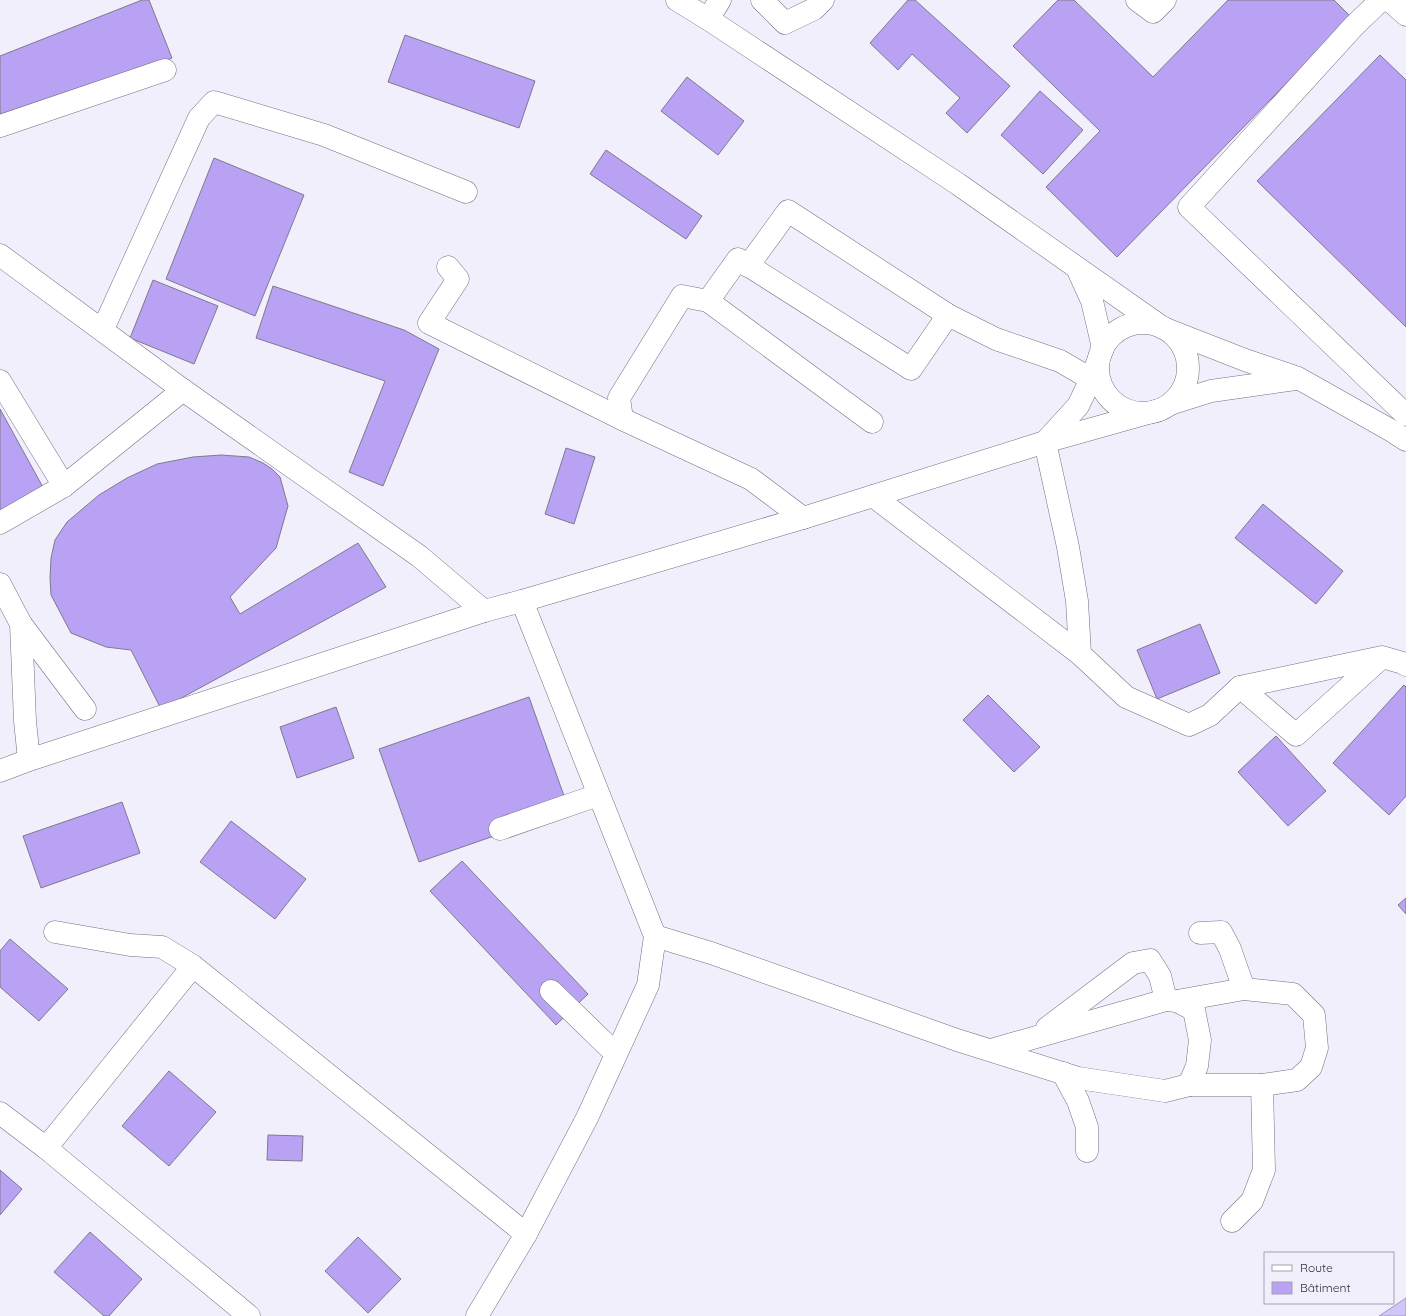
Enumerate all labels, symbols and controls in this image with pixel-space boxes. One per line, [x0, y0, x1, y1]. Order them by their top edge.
legend [1264, 1252, 1394, 1304]
text: Route [1300, 1260, 1333, 1275]
text: Bâtiment [1300, 1280, 1350, 1295]

